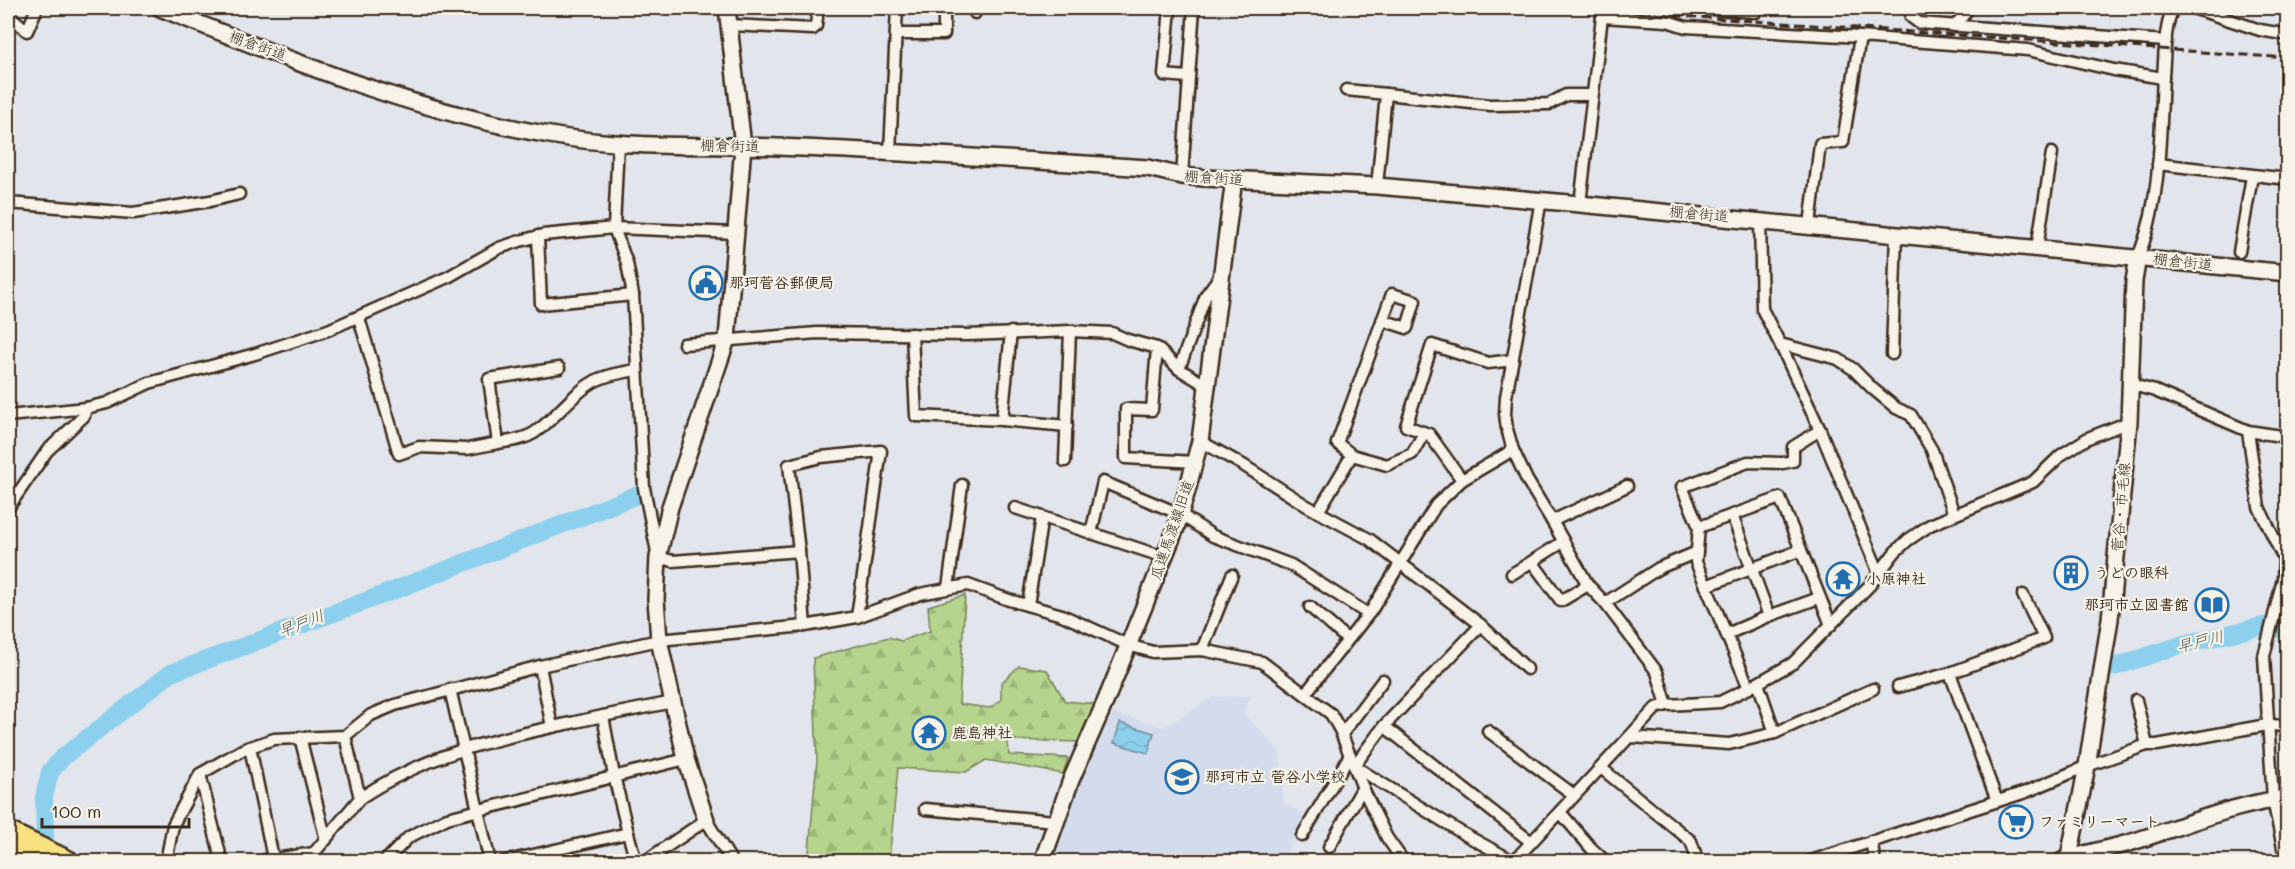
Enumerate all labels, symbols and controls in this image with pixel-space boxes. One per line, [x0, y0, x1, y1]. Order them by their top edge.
street label: 棚倉街道 [227, 25, 290, 65]
street label: 棚倉街道 [700, 134, 760, 156]
street label: 棚倉街道 [1183, 165, 1245, 189]
street label: 棚倉街道 [1668, 200, 1730, 226]
street label: 棚倉街道 [2152, 248, 2214, 274]
public building icon: 那珂菅谷郵便局 [688, 265, 724, 301]
place label: 那珂菅谷郵便局 [729, 272, 834, 292]
street label: 菅谷・市毛線 [2106, 461, 2134, 553]
street label: 瓜連馬渡線旧道 [1145, 477, 1198, 583]
building icon: うどの眼科 [2053, 555, 2089, 591]
temple icon: 小原神社 [1825, 561, 1861, 597]
place label: うどの眼科 [2094, 562, 2169, 582]
place label: 小原神社 [1866, 568, 1926, 588]
library icon: 那珂市立図書館 [2194, 587, 2230, 623]
place label: 那珂市立図書館 [2084, 594, 2189, 614]
water label: 早戸川 [275, 604, 327, 641]
water label: 早戸川 [2174, 625, 2226, 657]
temple icon: 鹿島神社 [911, 715, 947, 751]
place label: 鹿島神社 [952, 722, 1012, 742]
school or university icon: 那珂市立 菅谷小学校 [1164, 759, 1200, 795]
place label: 那珂市立 菅谷小学校 [1205, 766, 1345, 786]
scale bar [42, 791, 189, 829]
text: 100 m [51, 799, 101, 823]
supermarket icon: ファミリーマート [1998, 804, 2034, 840]
place label: ファミリーマート [2039, 811, 2160, 831]

